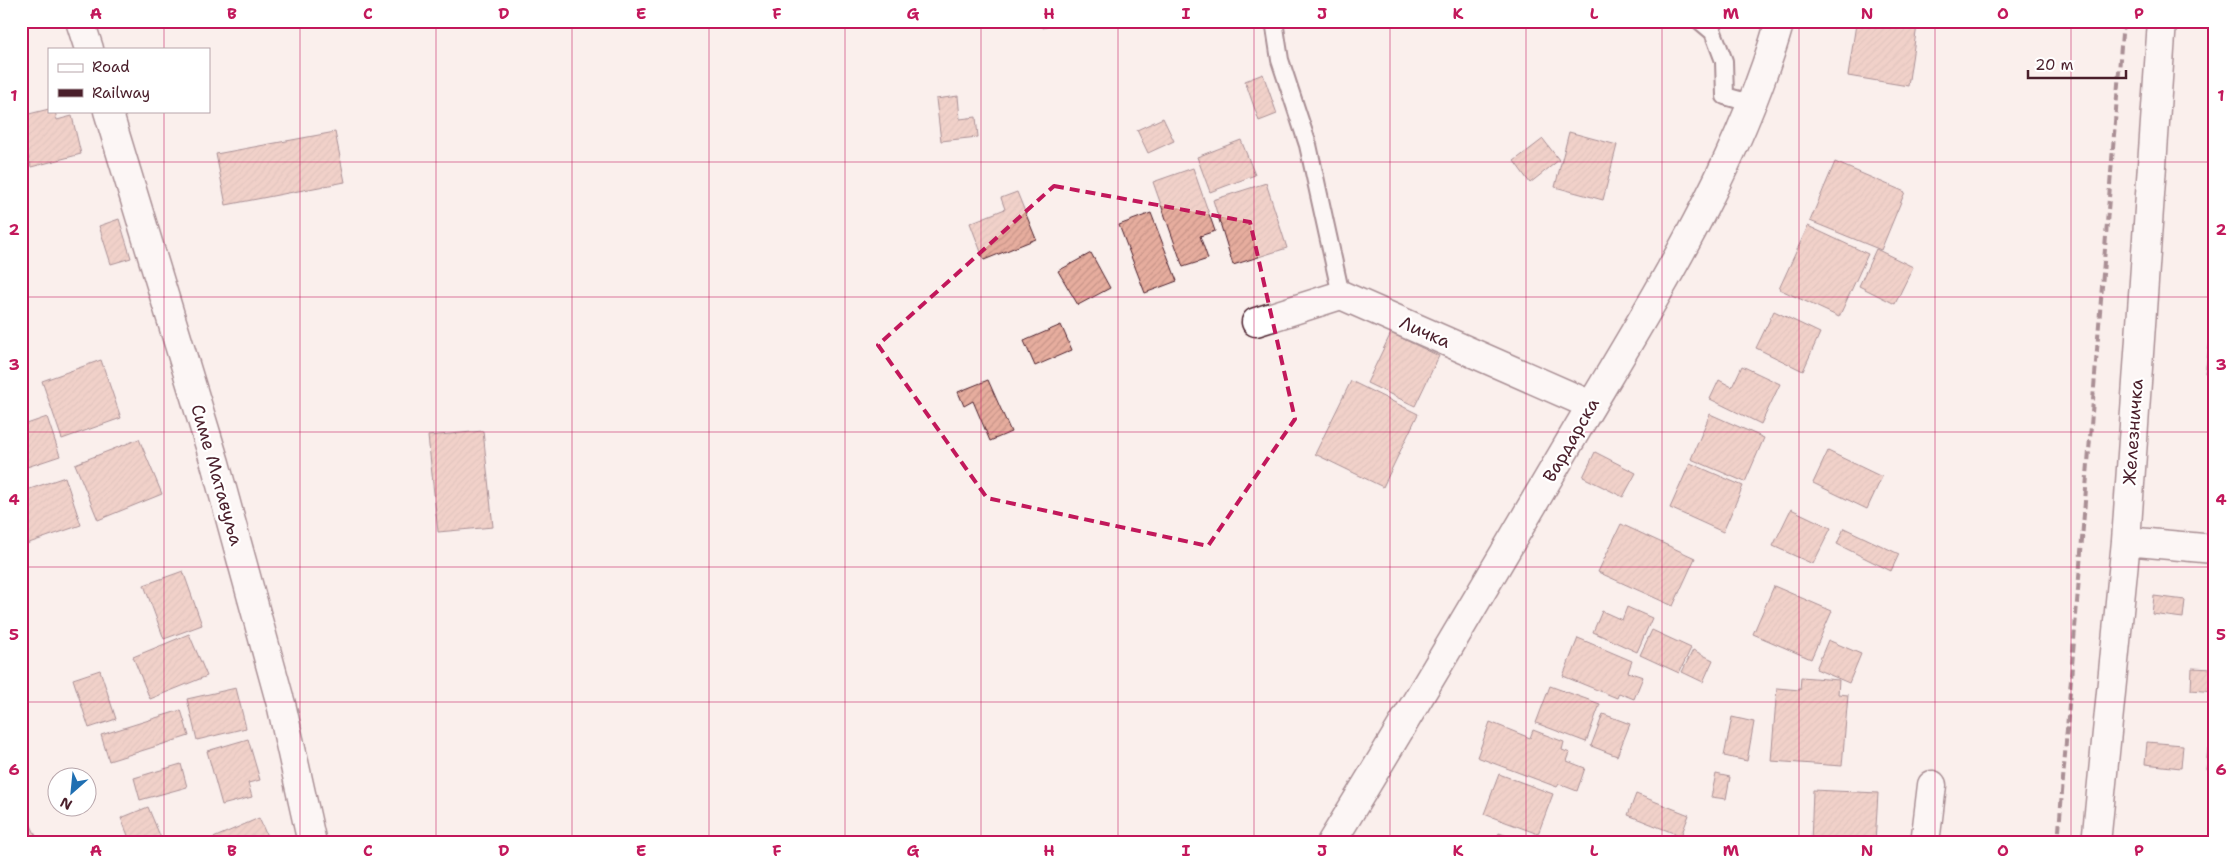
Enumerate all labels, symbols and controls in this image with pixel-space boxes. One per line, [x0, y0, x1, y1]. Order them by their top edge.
text: A [90, 3, 102, 24]
text: B [227, 3, 237, 24]
text: C [363, 3, 373, 24]
text: D [498, 3, 510, 24]
text: E [636, 3, 646, 24]
text: F [772, 3, 782, 24]
text: G [907, 3, 920, 24]
text: H [1043, 3, 1055, 24]
text: I [1182, 3, 1191, 24]
text: J [1317, 3, 1327, 24]
text: K [1453, 3, 1464, 24]
text: L [1590, 3, 1599, 24]
text: M [1723, 3, 1740, 24]
text: N [1861, 3, 1873, 24]
text: O [1997, 3, 2009, 24]
text: P [2134, 3, 2144, 24]
legend [48, 48, 210, 112]
scale bar [2028, 48, 2125, 80]
text: 20 m [2035, 55, 2074, 75]
text: Road [92, 57, 130, 77]
text: Railway [92, 83, 150, 103]
text: 1 [10, 85, 18, 106]
text: 1 [2217, 85, 2225, 106]
text: 2 [8, 219, 20, 240]
text: 2 [2215, 219, 2227, 240]
street label: Личка [1396, 310, 1454, 354]
text: 3 [8, 354, 20, 375]
text: 3 [2215, 354, 2227, 375]
street label: Железничка [2117, 378, 2149, 486]
street label: Вардарска [1537, 394, 1605, 486]
street label: Симе Матавуља [185, 402, 249, 548]
text: 4 [8, 489, 20, 510]
text: 4 [2215, 489, 2227, 510]
text: 5 [9, 624, 19, 645]
text: 5 [2216, 624, 2226, 645]
text: 6 [8, 759, 20, 780]
text: 6 [2215, 759, 2227, 780]
north arrow [48, 766, 98, 816]
text: N [57, 793, 75, 814]
text: A [90, 840, 102, 861]
text: B [227, 840, 237, 861]
text: C [363, 840, 373, 861]
text: D [498, 840, 510, 861]
text: E [636, 840, 646, 861]
text: F [772, 840, 782, 861]
text: G [907, 840, 920, 861]
text: H [1043, 840, 1055, 861]
text: I [1182, 840, 1191, 861]
text: J [1317, 840, 1327, 861]
text: K [1453, 840, 1464, 861]
text: L [1590, 840, 1599, 861]
text: M [1723, 840, 1740, 861]
text: N [1861, 840, 1873, 861]
text: O [1997, 840, 2009, 861]
text: P [2134, 840, 2144, 861]

